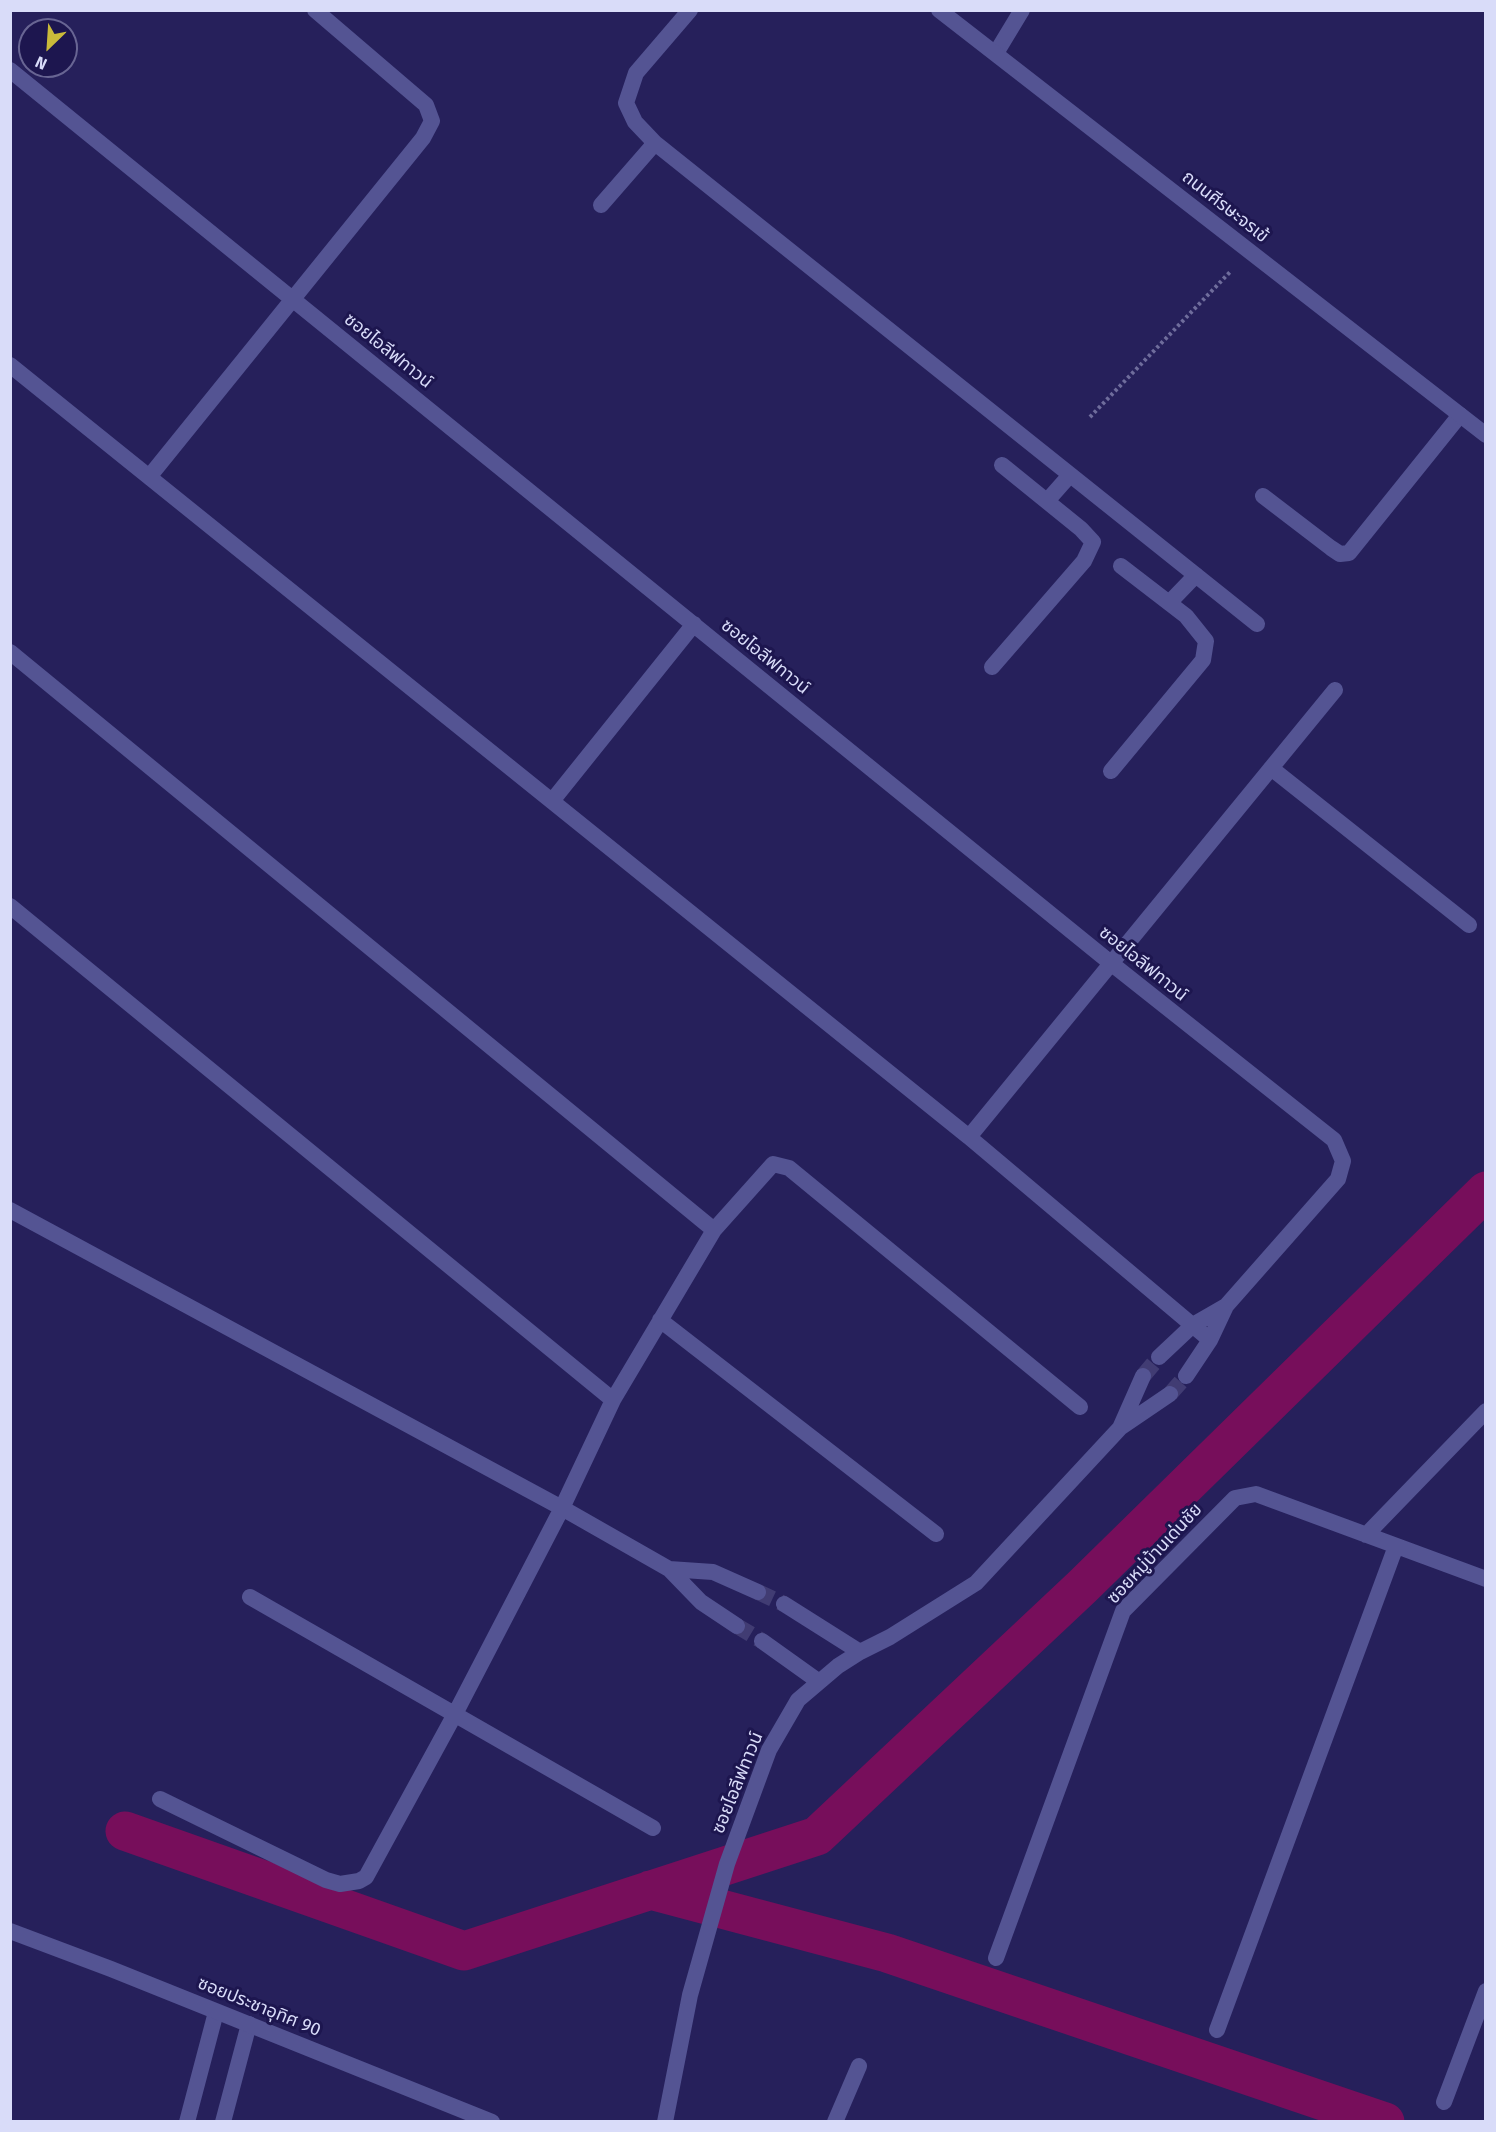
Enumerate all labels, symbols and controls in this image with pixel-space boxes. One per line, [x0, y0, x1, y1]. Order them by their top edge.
north arrow [18, 18, 78, 78]
text: N [32, 52, 50, 74]
street label: ถนนศีรษะจรเข้ [1177, 167, 1273, 247]
street label: ซอยไอลีฟทาวน์ [339, 309, 437, 393]
street label: ซอยไอลีฟทาวน์ [716, 615, 814, 699]
street label: ซอยไอลีฟทาวน์ [1094, 922, 1192, 1006]
street label: ซอยหมู่บ้านเด่นชัย [1103, 1499, 1207, 1609]
street label: ซอยไอลีฟทาวน์ [708, 1729, 768, 1837]
street label: ซอยประชาอุทิศ 90 [194, 1972, 324, 2042]

